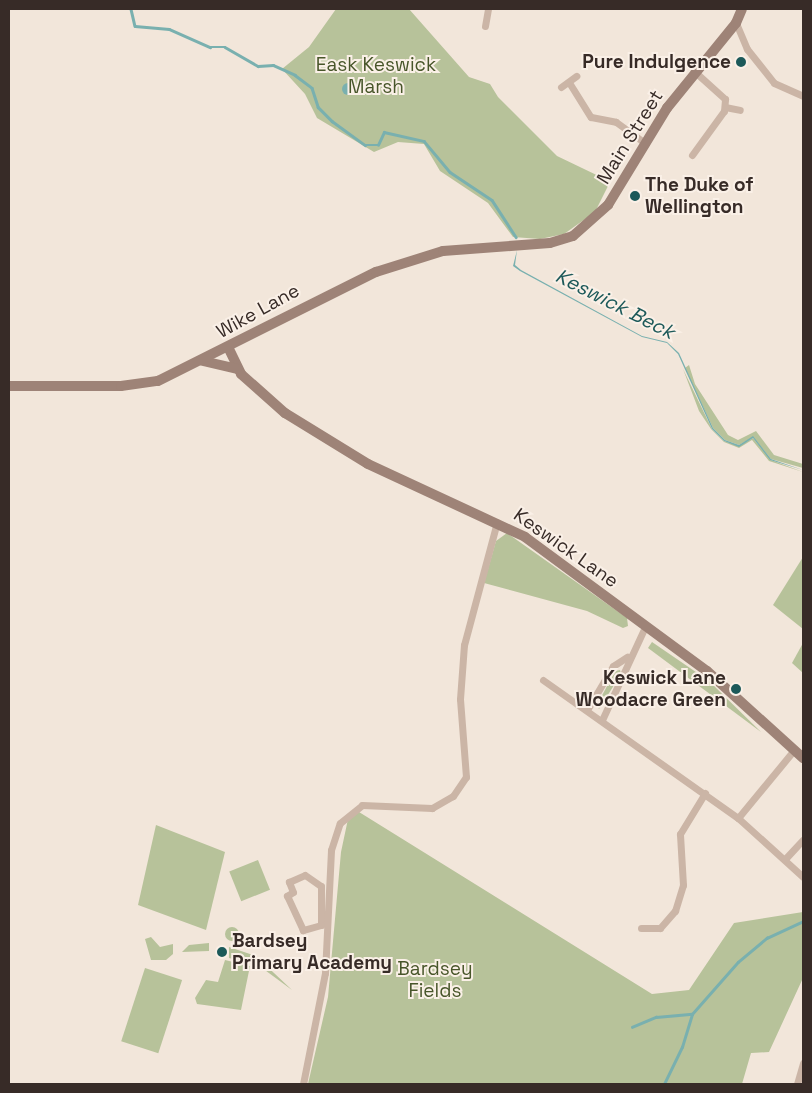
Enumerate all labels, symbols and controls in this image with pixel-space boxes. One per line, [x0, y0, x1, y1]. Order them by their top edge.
place label: Pure Indulgence [582, 51, 731, 73]
park label: Eask Keswick Marsh [316, 54, 436, 98]
marker: Pure Indulgence [735, 56, 747, 68]
street label: Main Street [592, 86, 668, 188]
place label: The Duke of Wellington [645, 174, 754, 218]
marker: The Duke of Wellington [629, 190, 641, 202]
water label: Keswick Beck [551, 264, 679, 344]
street label: Wike Lane [213, 279, 303, 343]
street label: Keswick Lane [509, 503, 623, 593]
place label: Keswick Lane Woodacre Green [575, 667, 726, 711]
marker: Keswick Lane Woodacre Green [730, 683, 742, 695]
place label: Bardsey Primary Academy [232, 930, 392, 974]
marker: Bardsey Primary Academy [216, 946, 228, 958]
park label: Bardsey Fields [397, 958, 473, 1002]

